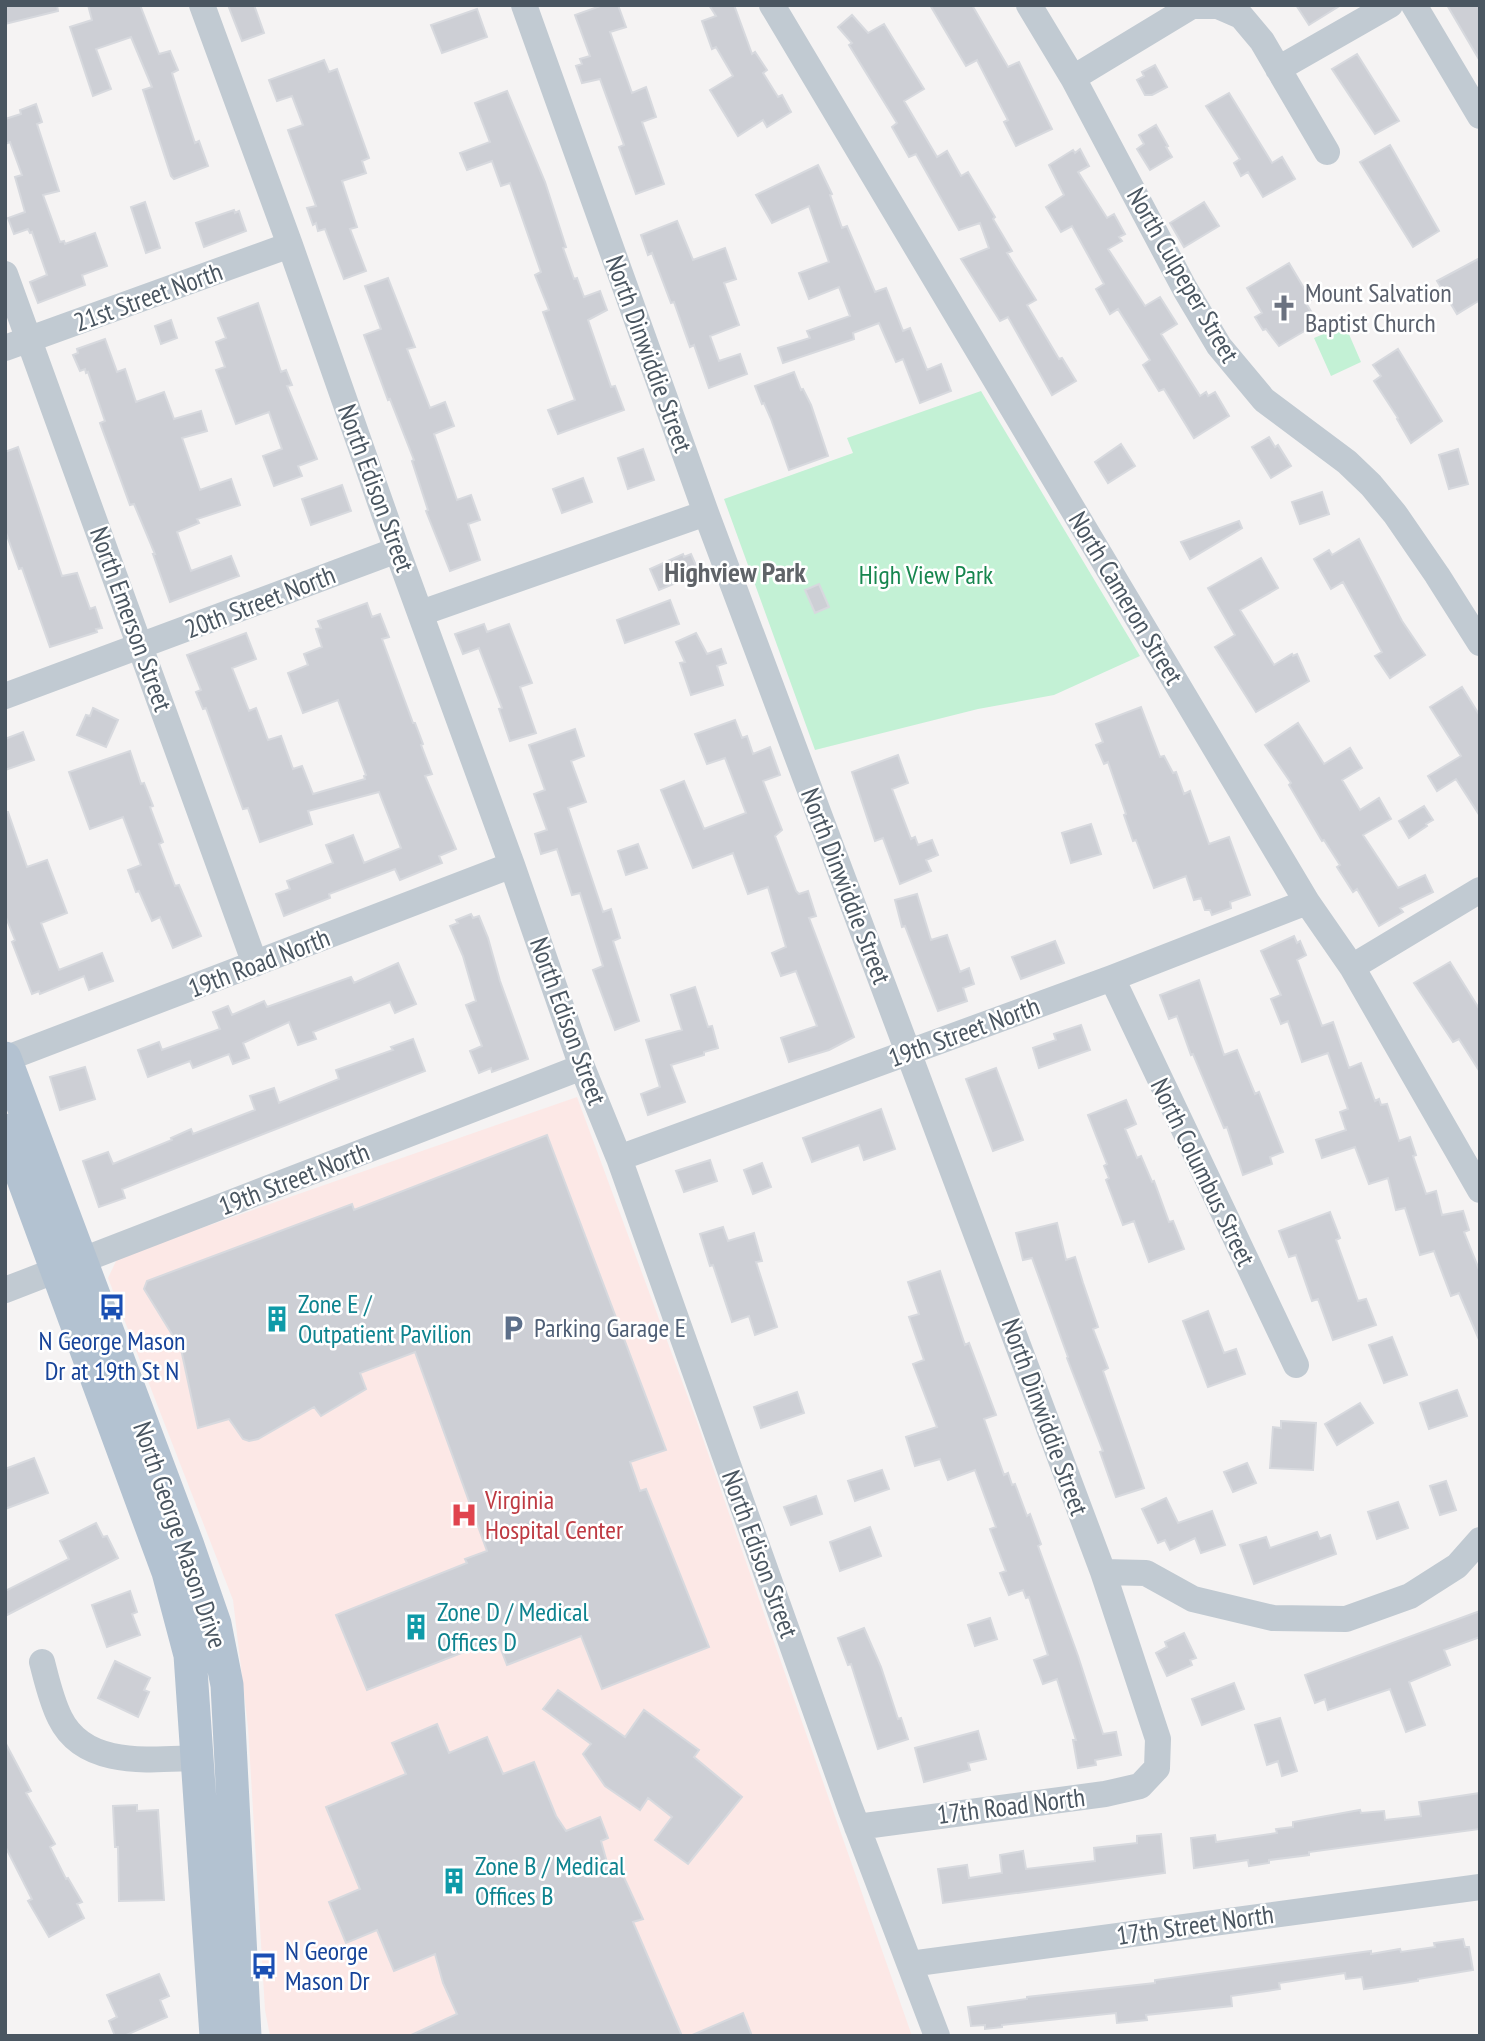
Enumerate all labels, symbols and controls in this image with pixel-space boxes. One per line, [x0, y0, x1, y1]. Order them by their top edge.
street label: North Culpeper Street [1120, 181, 1247, 368]
street label: North Dinwiddie Street [599, 251, 700, 457]
street label: 21st Street North [69, 254, 227, 339]
place label: Mount Salvation Baptist Church [1305, 276, 1452, 339]
church icon: Mount Salvation Baptist Church [1269, 293, 1299, 323]
street label: North Edison Street [331, 400, 422, 576]
street label: North Cameron Street [1062, 505, 1191, 690]
street label: North Emerson Street [83, 522, 180, 716]
district label: Highview Park [664, 553, 806, 590]
street label: 20th Street North [180, 558, 340, 645]
park label: High View Park [859, 558, 993, 591]
street label: North Dinwiddie Street [794, 783, 899, 988]
street label: 19th Road North [183, 920, 334, 1005]
street label: North Edison Street [523, 933, 614, 1109]
street label: 19th Street North [884, 989, 1044, 1074]
street label: North Columbus Street [1144, 1073, 1263, 1271]
street label: 19th Street North [214, 1135, 374, 1222]
place label: Zone E / Outpatient Pavilion [298, 1287, 472, 1350]
bus stop icon: N George Mason Dr at 19th St N [97, 1292, 127, 1322]
building icon: Zone E / Outpatient Pavilion [262, 1304, 292, 1334]
place label: Parking Garage E [534, 1311, 686, 1344]
parking icon: Parking Garage E [498, 1313, 528, 1343]
street label: North Dinwiddie Street [995, 1314, 1096, 1520]
place label: N George Mason Dr at 19th St N [38, 1324, 186, 1387]
street label: North George Mason Drive [126, 1417, 235, 1652]
street label: North Edison Street [715, 1466, 806, 1642]
place label: Virginia Hospital Center [484, 1483, 623, 1546]
hospital icon: Virginia Hospital Center [449, 1500, 479, 1530]
place label: Zone D / Medical Offices D [437, 1595, 589, 1658]
building icon: Zone D / Medical Offices D [401, 1612, 431, 1642]
street label: 17th Road North [935, 1780, 1087, 1831]
place label: Zone B / Medical Offices B [475, 1849, 625, 1912]
building icon: Zone B / Medical Offices B [439, 1866, 469, 1896]
street label: 17th Street North [1114, 1897, 1276, 1952]
place label: N George Mason Dr [285, 1934, 370, 1997]
bus stop icon: N George Mason Dr [249, 1951, 279, 1981]

